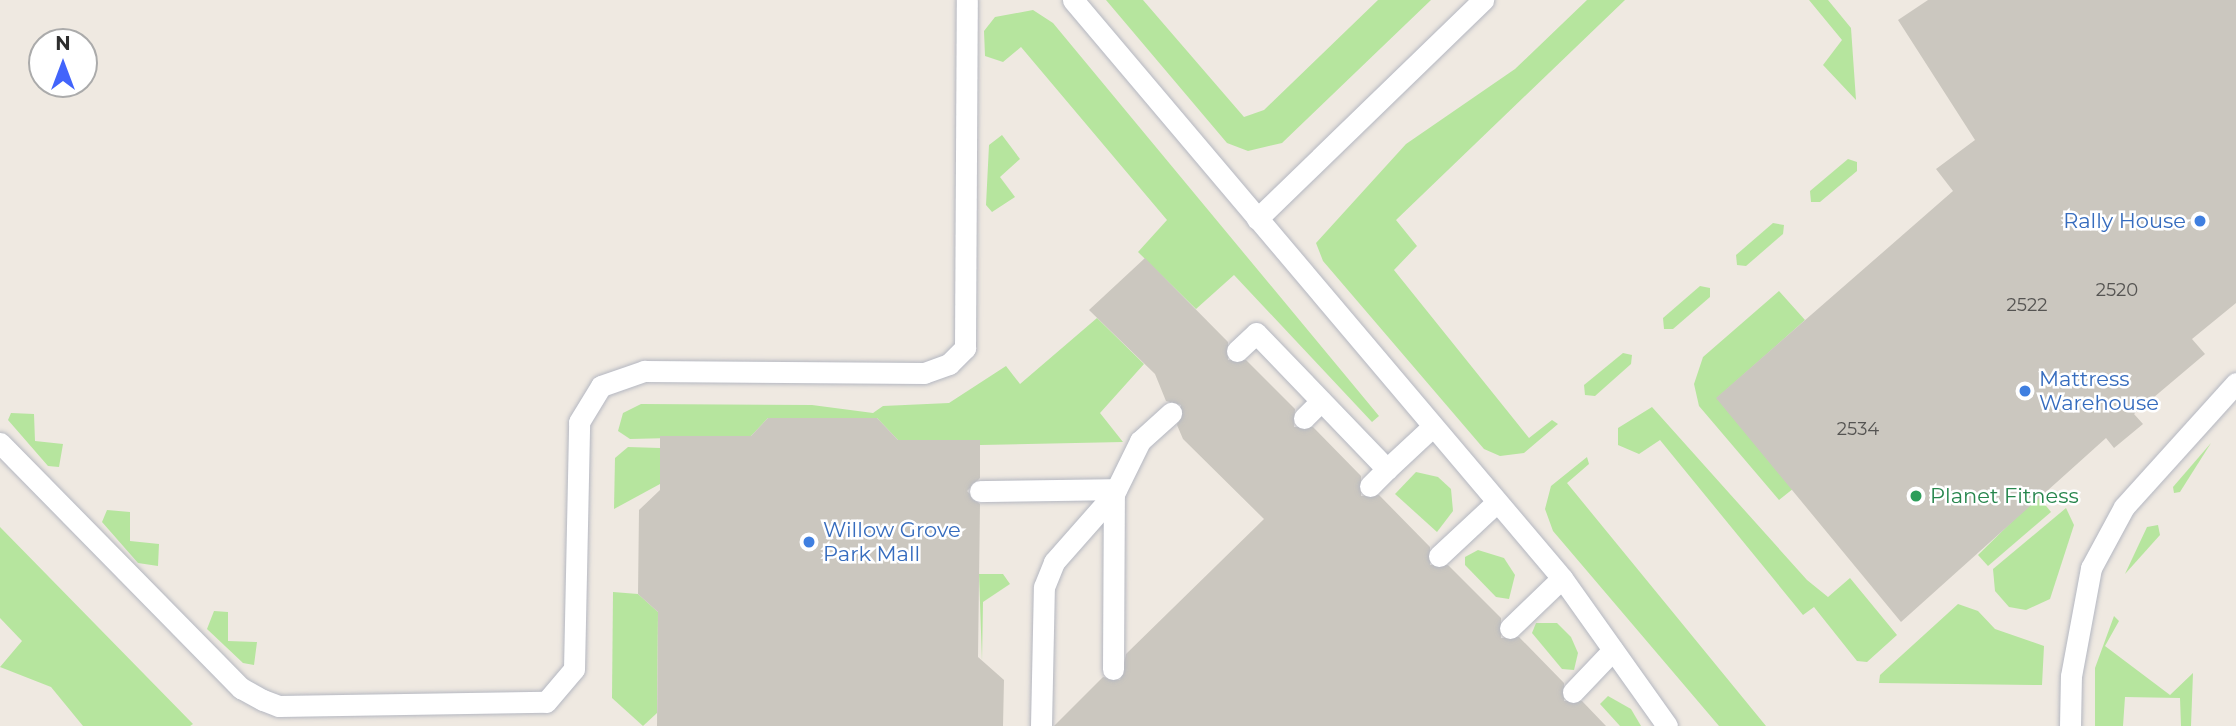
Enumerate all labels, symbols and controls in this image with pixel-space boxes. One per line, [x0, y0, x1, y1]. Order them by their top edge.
north arrow [28, 28, 98, 98]
text: N [55, 32, 71, 55]
place label: Rally House [2063, 208, 2186, 234]
marker: Rally House [2192, 213, 2208, 229]
house number: 2520 [2096, 279, 2138, 301]
house number: 2522 [2007, 294, 2047, 316]
place label: Mattress Warehouse [2039, 366, 2159, 416]
marker: Mattress Warehouse [2017, 383, 2033, 399]
house number: 2534 [1837, 418, 1879, 440]
place label: Planet Fitness [1930, 483, 2079, 509]
marker: Planet Fitness [1908, 488, 1924, 504]
place label: Willow Grove Park Mall [823, 517, 961, 567]
marker: Willow Grove Park Mall [801, 534, 817, 550]

